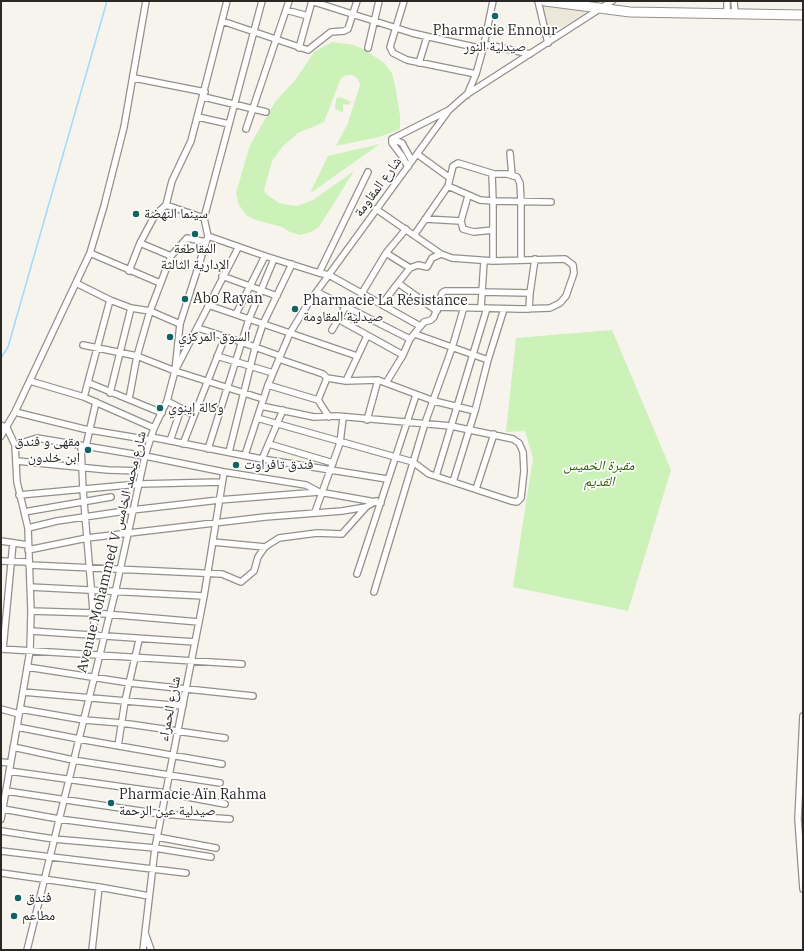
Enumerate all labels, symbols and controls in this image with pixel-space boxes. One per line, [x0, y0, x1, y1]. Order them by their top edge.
marker: Pharmacie Ennour صيدلية النور [490, 11, 500, 21]
place label: Pharmacie Ennour صيدلية النور [433, 23, 557, 56]
street label: شارع المقاومة [351, 154, 405, 220]
place label: سينما النهضة [144, 206, 208, 222]
marker: سينما النهضة [131, 209, 141, 219]
marker: المقاطعة الإدارية الثالثة [190, 229, 200, 239]
place label: المقاطعة الإدارية الثالثة [161, 241, 229, 274]
place label: Abo Rayan [193, 291, 263, 307]
place label: Pharmacie La Résistance صيدلية المقاومة [303, 293, 468, 326]
marker: Abo Rayan [180, 294, 190, 304]
marker: Pharmacie La Résistance صيدلية المقاومة [290, 304, 300, 314]
place label: السوق المركزي [178, 329, 250, 345]
marker: السوق المركزي [165, 332, 175, 342]
place label: وكالة إينوي [168, 400, 224, 416]
marker: وكالة إينوي [155, 403, 165, 413]
street label: Avenue Mohammed V شارع محمد الخامس [74, 429, 150, 675]
place label: مقهى و فندق ابن خلدون [15, 434, 80, 466]
marker: مقهى و فندق ابن خلدون [83, 445, 93, 455]
place label: فندق تافراوت [244, 457, 313, 473]
park label: مقبرة الخميس القديم [564, 458, 634, 490]
marker: فندق تافراوت [231, 460, 241, 470]
street label: شارع الحمراء [155, 675, 185, 743]
place label: Pharmacie Aïn Rahma صيدلية عين الرحمة [119, 787, 267, 820]
marker: Pharmacie Aïn Rahma صيدلية عين الرحمة [106, 798, 116, 808]
place label: فندق [26, 890, 52, 906]
marker: فندق [13, 893, 23, 903]
place label: مطاعم [22, 908, 55, 924]
marker: مطاعم [9, 911, 19, 921]

